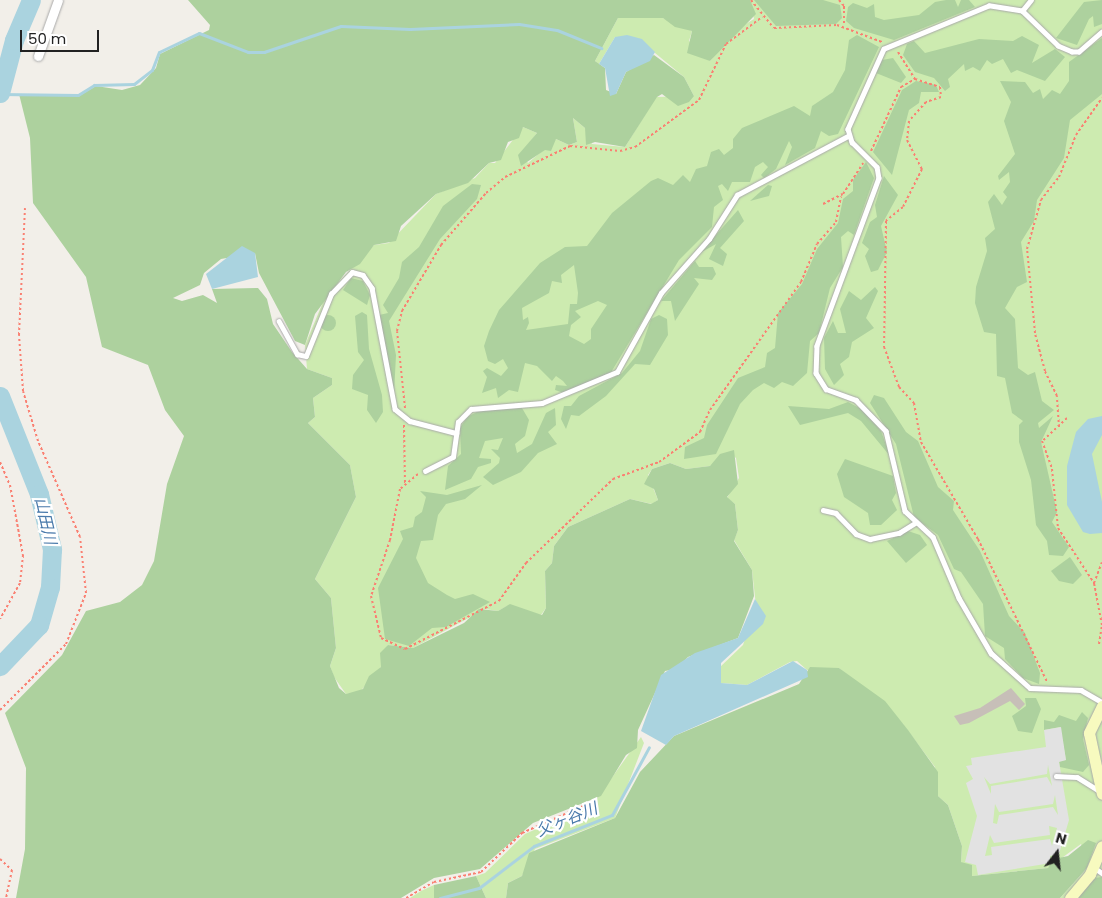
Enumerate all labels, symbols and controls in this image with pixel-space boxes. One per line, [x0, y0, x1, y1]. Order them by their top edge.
scale bar [22, 20, 101, 52]
text: 50 m [28, 28, 66, 49]
water label: 山田川 [30, 495, 60, 547]
water label: 父ヶ谷川 [534, 799, 600, 841]
north arrow [1032, 828, 1082, 878]
text: N [1053, 828, 1069, 850]

